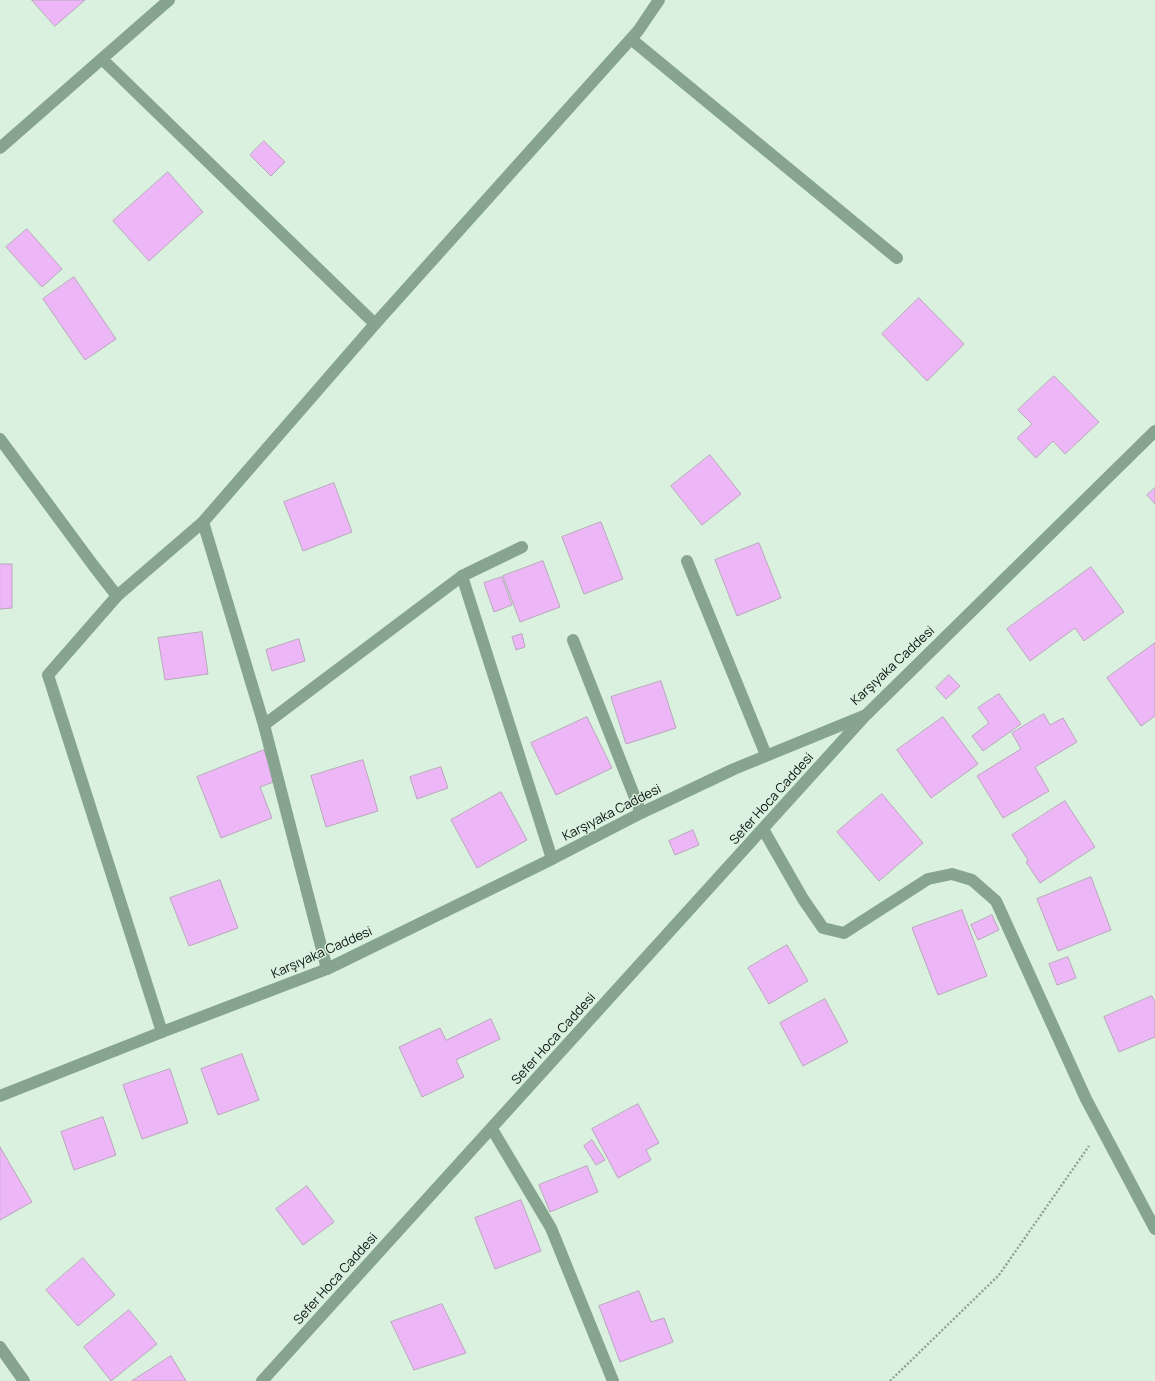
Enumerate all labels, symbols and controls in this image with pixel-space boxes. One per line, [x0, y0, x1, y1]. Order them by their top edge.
street label: Karşıyaka Caddesi [848, 623, 938, 709]
street label: Sefer Hoca Caddesi [727, 750, 817, 848]
street label: Karşıyaka Caddesi [560, 781, 664, 845]
street label: Karşıyaka Caddesi [269, 924, 375, 982]
street label: Sefer Hoca Caddesi [509, 990, 599, 1088]
street label: Sefer Hoca Caddesi [291, 1230, 381, 1328]

